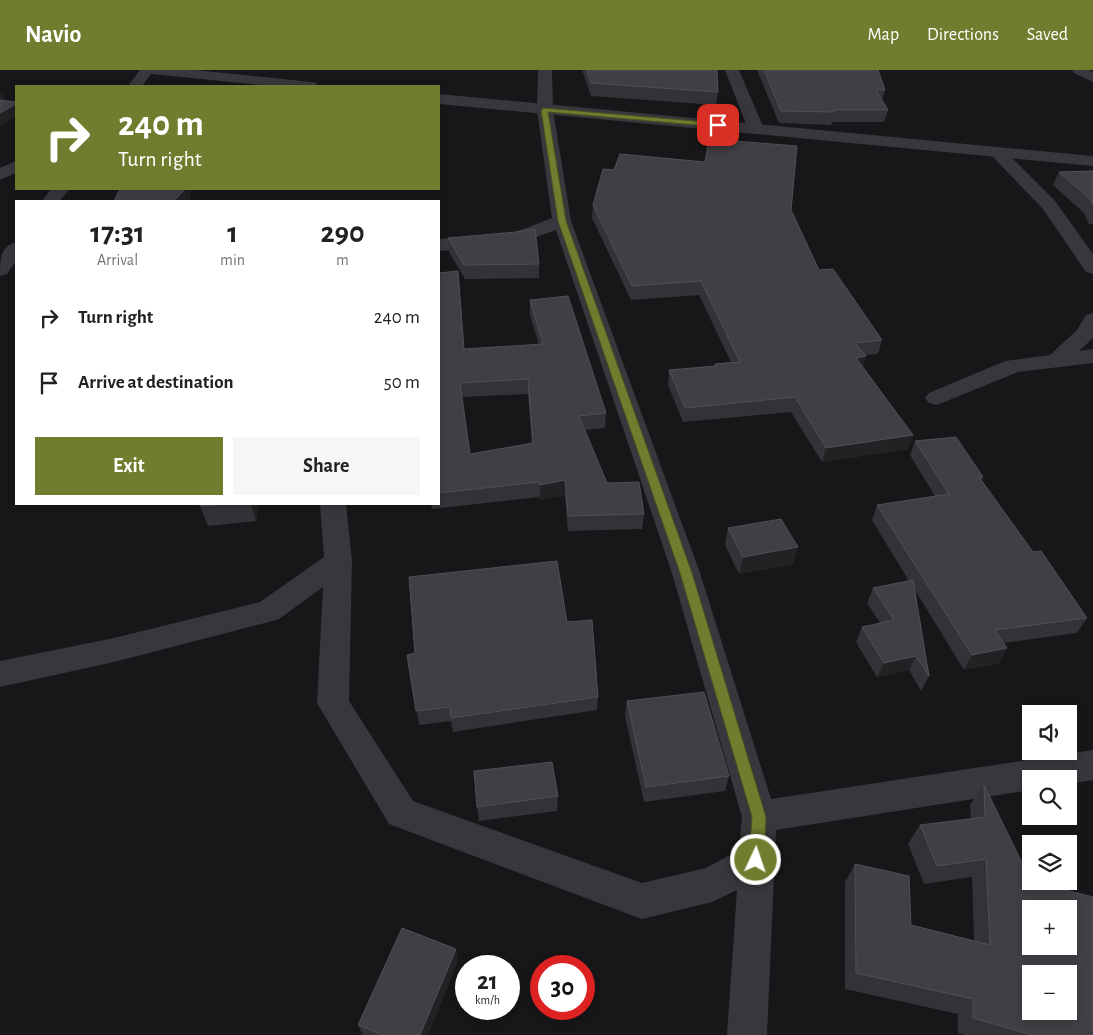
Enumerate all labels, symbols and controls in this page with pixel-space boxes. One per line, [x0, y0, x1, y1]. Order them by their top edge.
text: Navio [25, 23, 81, 47]
text: Map [868, 26, 899, 44]
text: Directions [927, 26, 999, 44]
text: Saved [1027, 26, 1068, 44]
pin [697, 104, 739, 146]
icon: right [35, 105, 100, 170]
text: 240 m [118, 107, 204, 142]
icon: arrive [704, 111, 732, 139]
text: Turn right [118, 148, 202, 170]
text: 17:31 [90, 218, 145, 248]
text: 1 [227, 218, 238, 248]
text: 290 [320, 218, 365, 248]
text: Arrival [97, 252, 138, 268]
text: min [220, 252, 245, 268]
text: m [336, 252, 349, 268]
icon: right [35, 304, 63, 332]
text: Turn right [78, 308, 153, 327]
text: 240 m [374, 308, 420, 327]
icon: arrive [35, 369, 63, 397]
text: Arrive at destination [78, 373, 234, 392]
text: 50 m [384, 373, 420, 392]
button: Exit [35, 437, 223, 495]
button: Share [233, 437, 420, 495]
map controls [1022, 705, 1077, 1020]
button: sound [1022, 705, 1077, 760]
button: search [1022, 770, 1077, 825]
position arrow [729, 833, 781, 885]
button: layers [1022, 835, 1077, 890]
button: + [1022, 900, 1077, 955]
speed limit sign: 30 [530, 955, 595, 1020]
button: − [1022, 965, 1077, 1020]
text: 21 [477, 969, 498, 994]
text: km/h [475, 994, 500, 1006]

